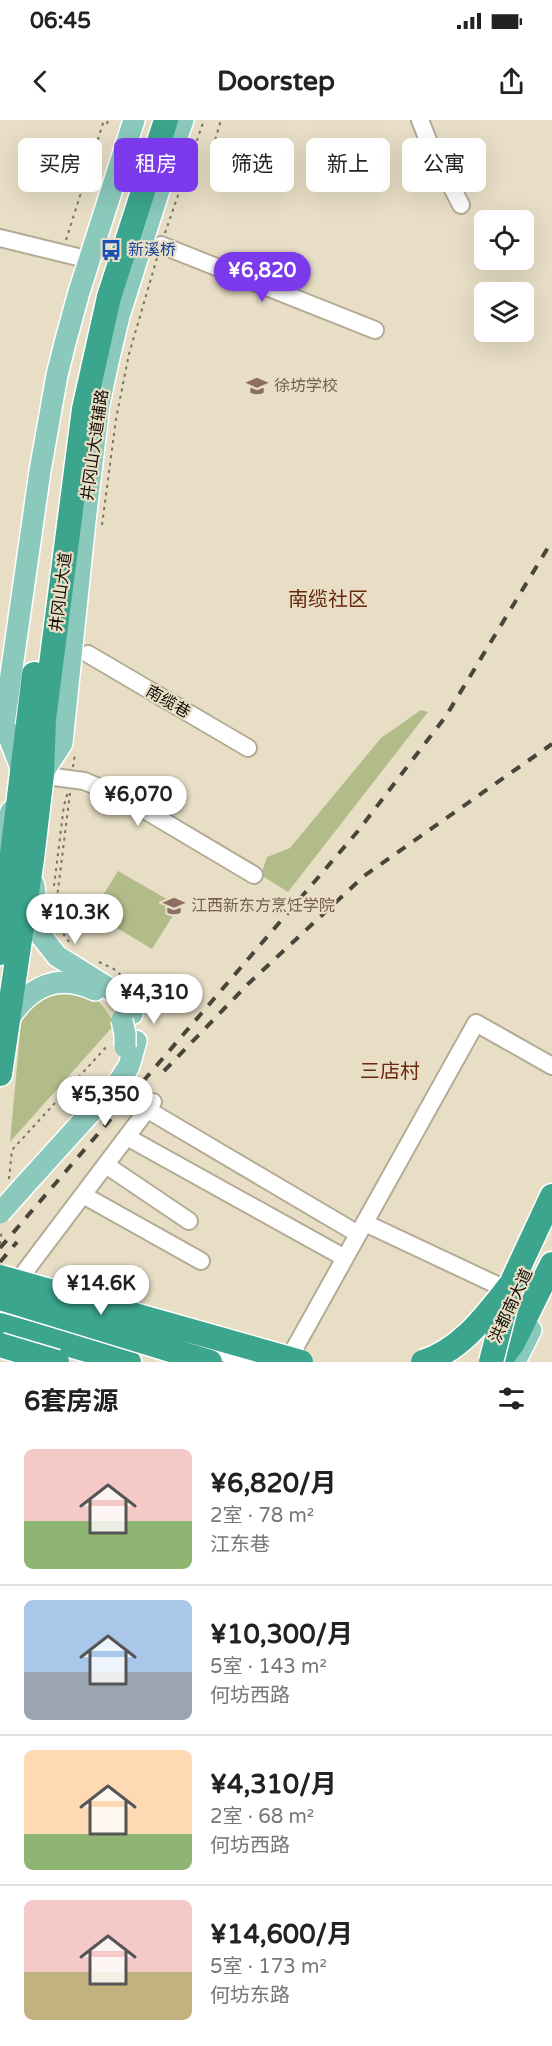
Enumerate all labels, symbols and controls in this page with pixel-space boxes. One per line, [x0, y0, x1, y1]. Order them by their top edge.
text: 06:45 [30, 8, 91, 34]
icon: back [24, 65, 57, 98]
text: Doorstep [217, 65, 335, 98]
icon: share [495, 65, 528, 98]
chip: 买房 [18, 138, 102, 192]
chip: 租房 [114, 138, 198, 192]
chip: 筛选 [210, 138, 294, 192]
chip: 新上 [306, 138, 390, 192]
chip: 公寓 [402, 138, 486, 192]
map controls [474, 210, 534, 342]
button: locate [474, 210, 534, 270]
bus stop icon: 新溪桥 [99, 238, 123, 262]
place label: 新溪桥 [128, 240, 176, 260]
pin: ¥6,820 [213, 252, 311, 303]
text: ¥6,820 [228, 259, 296, 283]
button: layers [474, 282, 534, 342]
school or university icon: 徐坊学校 [245, 374, 269, 398]
place label: 徐坊学校 [274, 376, 338, 396]
street label: 井冈山大道辅路 [77, 388, 113, 502]
street label: 井冈山大道 [46, 551, 76, 633]
district label: 南缆社区 [288, 588, 368, 612]
street label: 南缆巷 [142, 681, 194, 723]
pin: ¥6,070 [89, 776, 187, 827]
text: ¥6,070 [104, 783, 172, 807]
pin: ¥10.3K [26, 894, 124, 945]
school or university icon: 江西新东方烹饪学院 [162, 894, 186, 918]
place label: 江西新东方烹饪学院 [191, 896, 335, 916]
text: ¥10.3K [40, 901, 110, 925]
pin: ¥4,310 [105, 974, 203, 1025]
text: ¥4,310 [120, 981, 188, 1005]
district label: 三店村 [360, 1060, 420, 1084]
pin: ¥5,350 [56, 1076, 154, 1127]
text: ¥5,350 [71, 1083, 139, 1107]
pin: ¥14.6K [52, 1265, 150, 1316]
street label: 洪都南大道 [485, 1266, 537, 1346]
text: ¥14.6K [66, 1272, 136, 1296]
icon: filters [495, 1382, 528, 1415]
text: 6套房源 [24, 1386, 118, 1417]
text: ¥6,820/月 [210, 1468, 337, 1499]
icon: home [72, 1473, 144, 1545]
text: 2室 · 78 m² [210, 1504, 314, 1528]
text: 江东巷 [210, 1533, 270, 1557]
text: ¥10,300/月 [210, 1619, 353, 1650]
icon: home [72, 1624, 144, 1696]
text: 5室 · 143 m² [210, 1655, 327, 1679]
text: 何坊西路 [210, 1684, 290, 1708]
text: ¥4,310/月 [210, 1769, 337, 1800]
icon: home [72, 1774, 144, 1846]
text: 2室 · 68 m² [210, 1805, 314, 1829]
text: 何坊西路 [210, 1834, 290, 1858]
text: ¥14,600/月 [210, 1919, 353, 1950]
icon: home [72, 1924, 144, 1996]
text: 5室 · 173 m² [210, 1955, 327, 1979]
text: 何坊东路 [210, 1984, 290, 2008]

